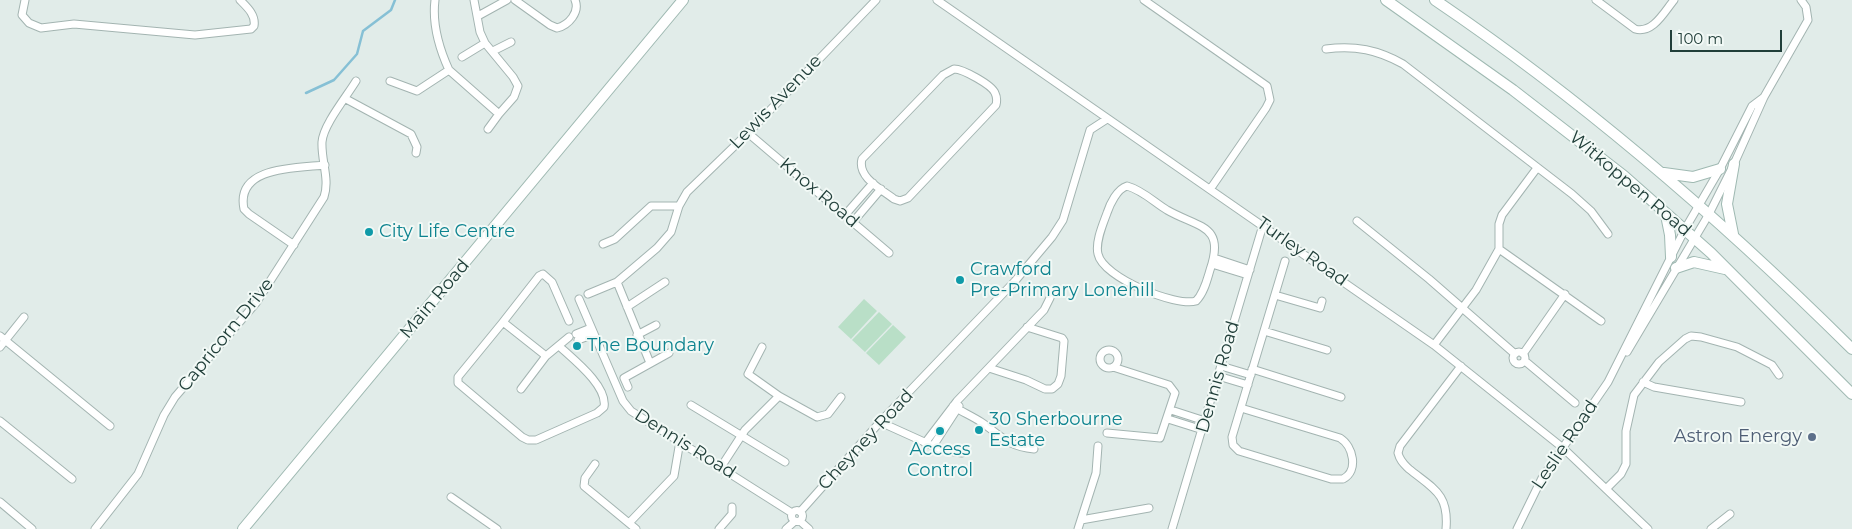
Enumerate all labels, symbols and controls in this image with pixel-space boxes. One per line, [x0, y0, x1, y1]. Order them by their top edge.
scale bar [1672, 20, 1784, 52]
text: 100 m [1678, 29, 1723, 48]
street label: Lewis Avenue [725, 50, 827, 154]
street label: Witkoppen Road [1565, 127, 1695, 241]
street label: Knox Road [775, 154, 863, 232]
street label: Turley Road [1252, 213, 1352, 291]
place label: City Life Centre [379, 221, 515, 243]
marker: City Life Centre [363, 226, 375, 238]
street label: Main Road [396, 255, 474, 343]
place label: Crawford Pre-Primary Lonehill [970, 259, 1155, 302]
street label: Capricorn Drive [174, 274, 278, 396]
marker: Crawford Pre-Primary Lonehill [954, 274, 966, 286]
street label: Dennis Road [1192, 319, 1244, 435]
place label: The Boundary [587, 335, 714, 357]
marker: The Boundary [571, 340, 583, 352]
street label: Cheyney Road [814, 385, 918, 495]
street label: Leslie Road [1527, 396, 1603, 494]
street label: Dennis Road [630, 404, 740, 484]
place label: 30 Sherbourne Estate [989, 409, 1123, 452]
marker: 30 Sherbourne Estate [973, 424, 985, 436]
marker: Access Control [934, 425, 946, 437]
place label: Astron Energy [1674, 426, 1802, 448]
marker: Astron Energy [1806, 431, 1818, 443]
place label: Access Control [907, 439, 973, 482]

